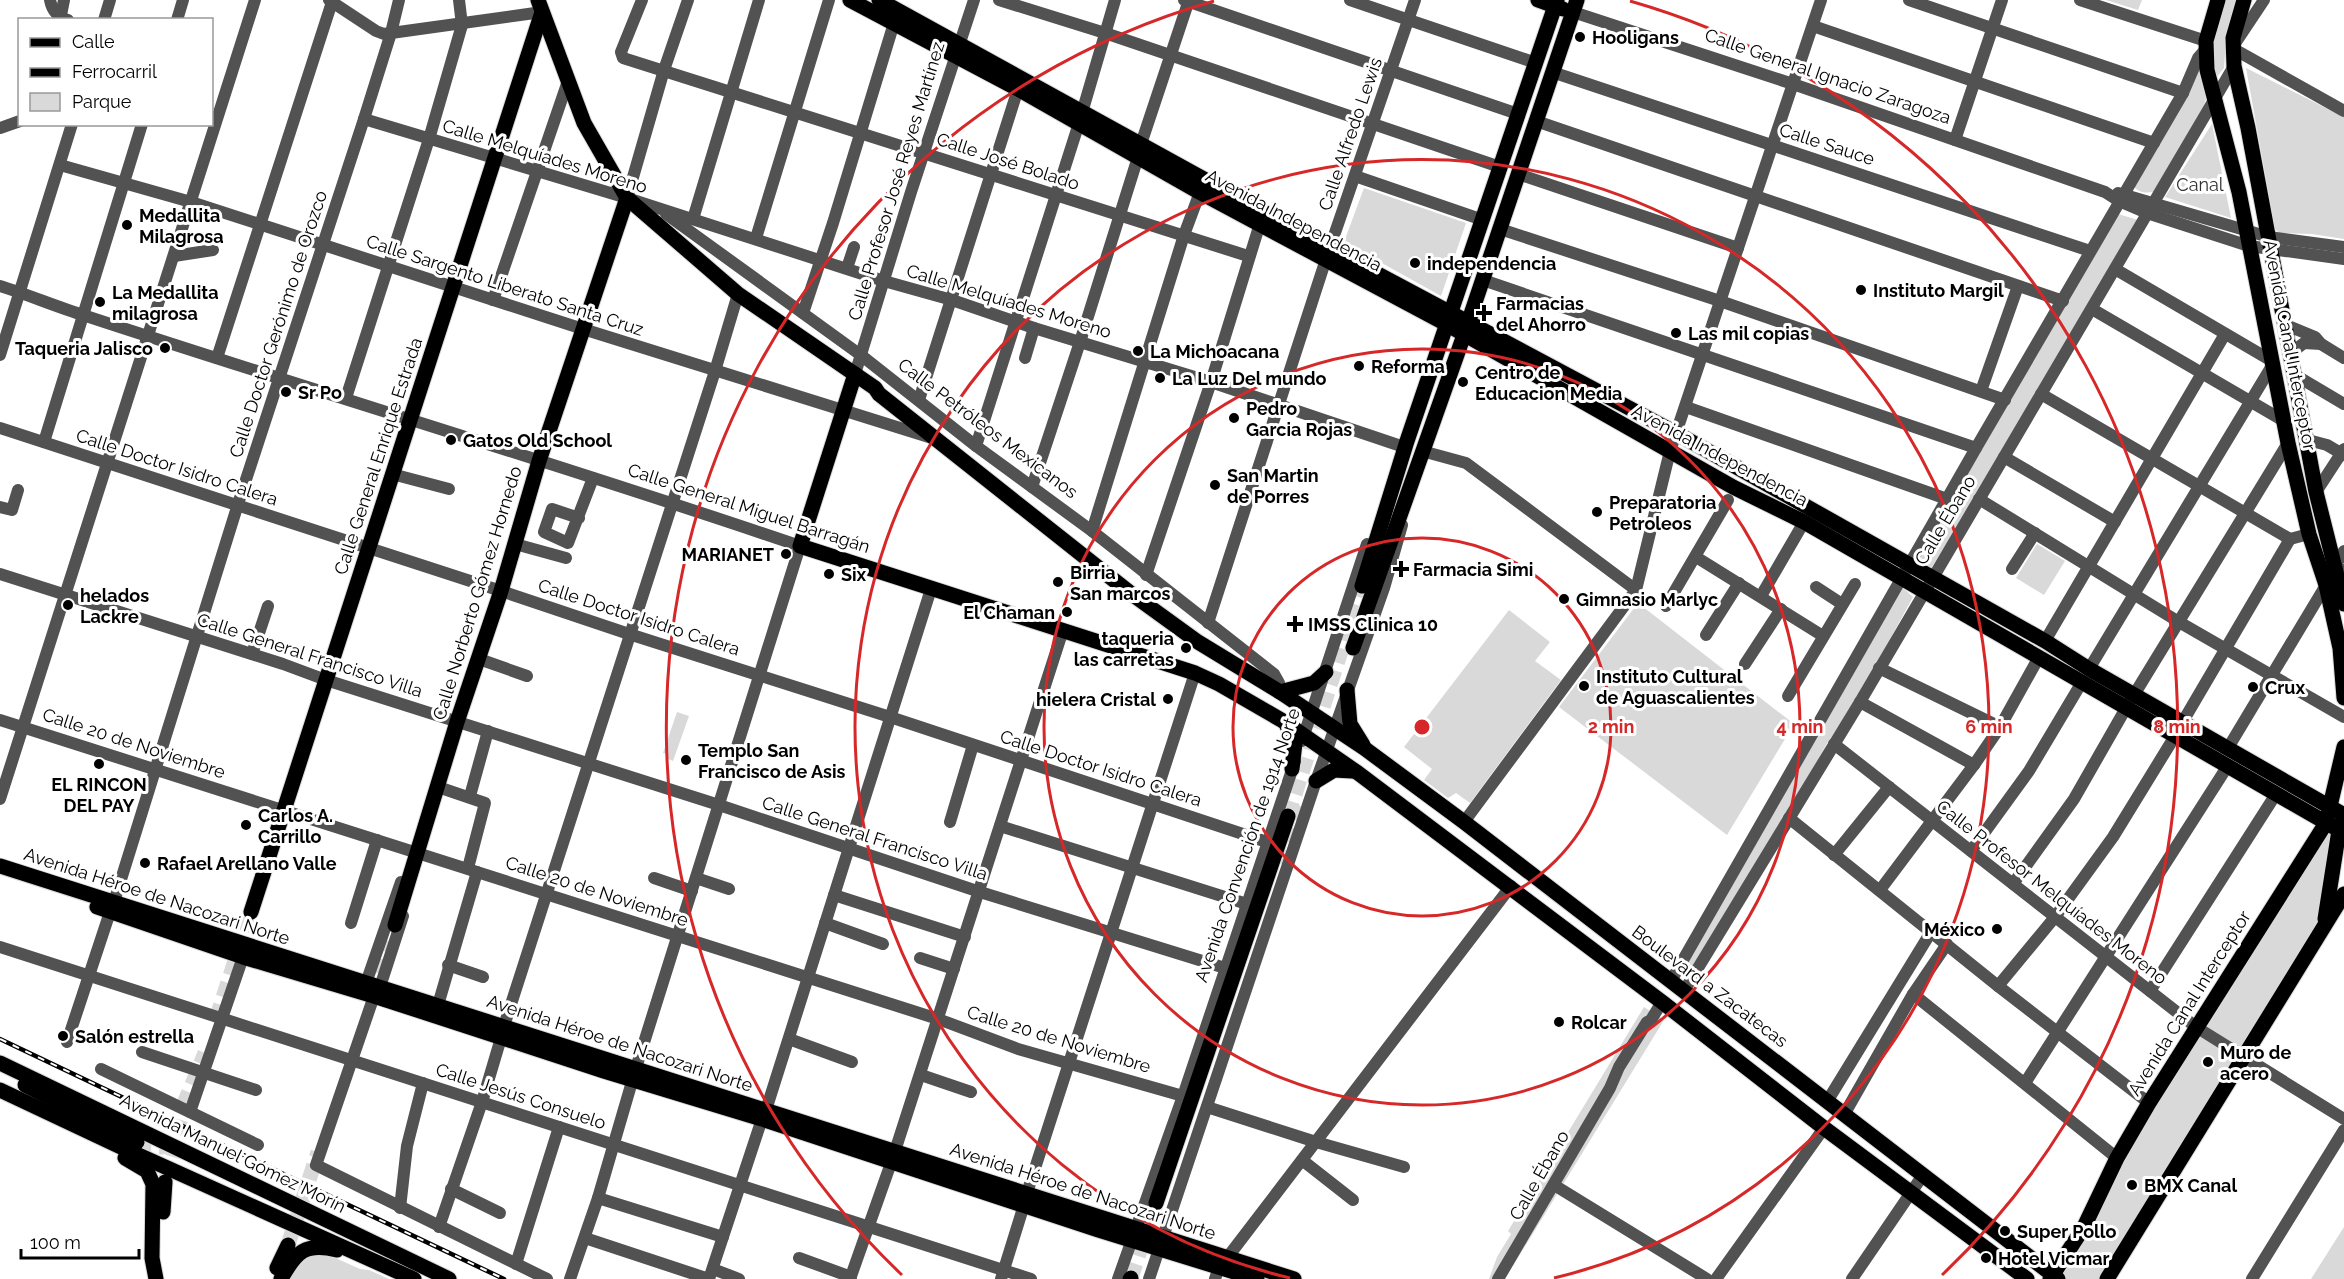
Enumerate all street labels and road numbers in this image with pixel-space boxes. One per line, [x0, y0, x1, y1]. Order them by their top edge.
street label: Calle General Ignacio Zaragoza [1702, 24, 1954, 128]
street label: Calle Profesor José Reyes Martínez [844, 39, 949, 323]
street label: Calle Alfredo Lewis [1314, 54, 1386, 213]
street label: Calle Melquíades Moreno [440, 115, 650, 197]
street label: Calle Sauce [1777, 119, 1878, 169]
street label: Calle José Bolado [934, 128, 1082, 194]
street label: Avenida Independencia [1202, 165, 1386, 275]
street label: Calle Doctor Gerónimo de Orozco [225, 188, 331, 460]
street label: Calle Sargento Liberato Santa Cruz [364, 230, 646, 340]
street label: Avenida Canal Interceptor [2259, 238, 2321, 453]
street label: Calle Melquíades Moreno [904, 260, 1114, 342]
street label: Calle General Enrique Estrada [330, 335, 426, 577]
street label: Calle Petróleos Mexicanos [894, 354, 1082, 503]
street label: Avenida Independencia [1628, 400, 1812, 510]
street label: Calle Doctor Isidro Calera [73, 424, 281, 510]
street label: Calle General Miguel Barragán [625, 459, 873, 557]
street label: Calle Norberto Gómez Hornedo [428, 463, 526, 722]
street label: Calle Ébano [1909, 471, 1980, 568]
street label: Calle Doctor Isidro Calera [535, 574, 743, 660]
street label: Calle General Francisco Villa [195, 609, 425, 701]
street label: Calle 20 de Noviembre [40, 704, 228, 783]
street label: Avenida Convención de 1914 Norte [1190, 705, 1304, 985]
street label: Calle Doctor Isidro Calera [997, 725, 1205, 811]
street label: Calle General Francisco Villa [760, 792, 990, 884]
street label: Calle Profesor Melquíades Moreno [1933, 795, 2172, 989]
street label: Avenida Héroe de Nacozari Norte [22, 843, 293, 949]
street label: Calle 20 de Noviembre [503, 852, 691, 931]
street label: Avenida Canal Interceptor [2123, 906, 2255, 1099]
street label: Boulevard a Zacatecas [1628, 921, 1792, 1052]
street label: Avenida Héroe de Nacozari Norte [485, 990, 756, 1096]
street label: Calle 20 de Noviembre [965, 1001, 1154, 1077]
street label: Calle Jesús Consuelo [433, 1059, 609, 1133]
street label: Avenida Manuel Gómez Morín [117, 1089, 349, 1217]
street label: Calle Ébano [1504, 1126, 1573, 1224]
street label: Avenida Héroe de Nacozari Norte [948, 1138, 1219, 1244]

